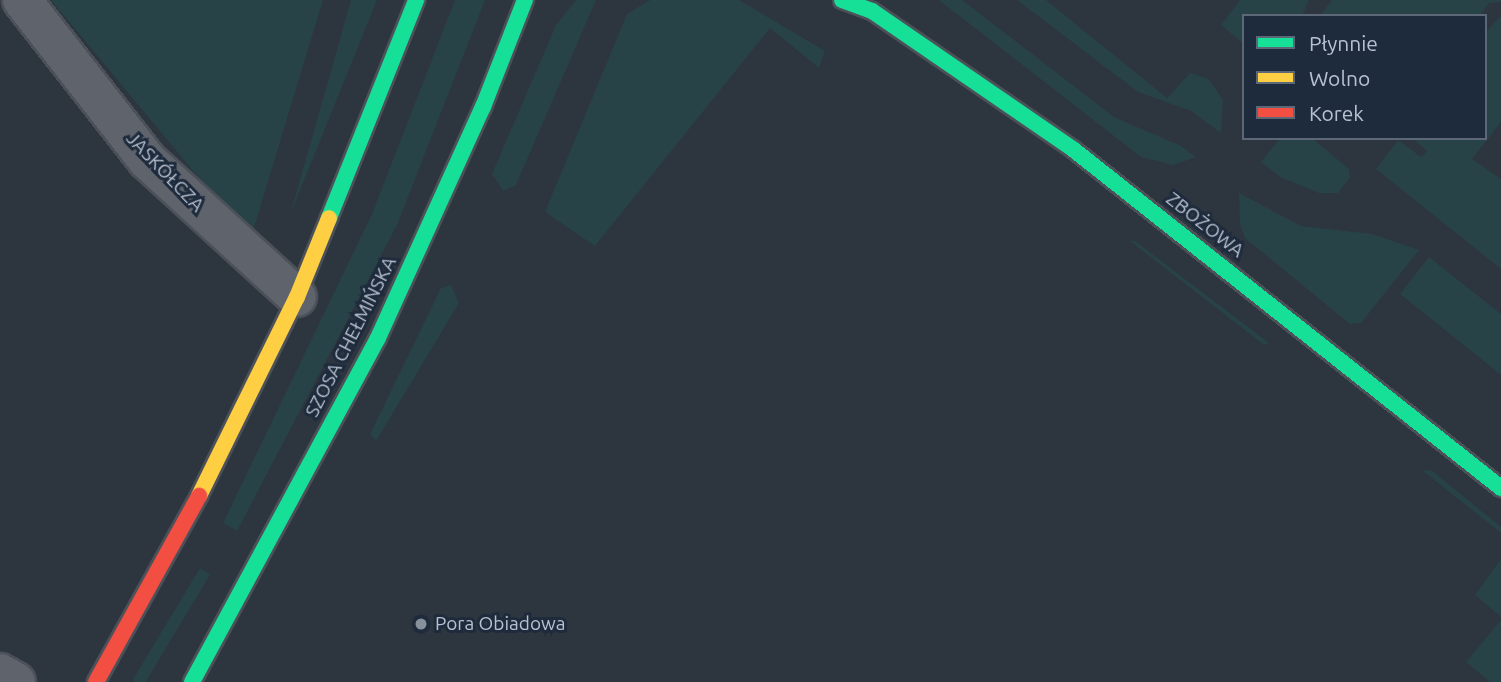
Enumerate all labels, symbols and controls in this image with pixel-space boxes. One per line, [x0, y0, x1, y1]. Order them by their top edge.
legend [1242, 14, 1487, 140]
text: Płynnie [1309, 31, 1378, 55]
text: Wolno [1309, 66, 1370, 90]
text: Korek [1309, 101, 1364, 125]
street label: JASKÓŁCZA [121, 127, 209, 217]
street label: ZBOŻOWA [1162, 188, 1248, 262]
street label: SZOSA CHEŁMIŃSKA [301, 253, 401, 421]
place label: Pora Obiadowa [435, 613, 566, 635]
marker: Pora Obiadowa [413, 616, 429, 632]

